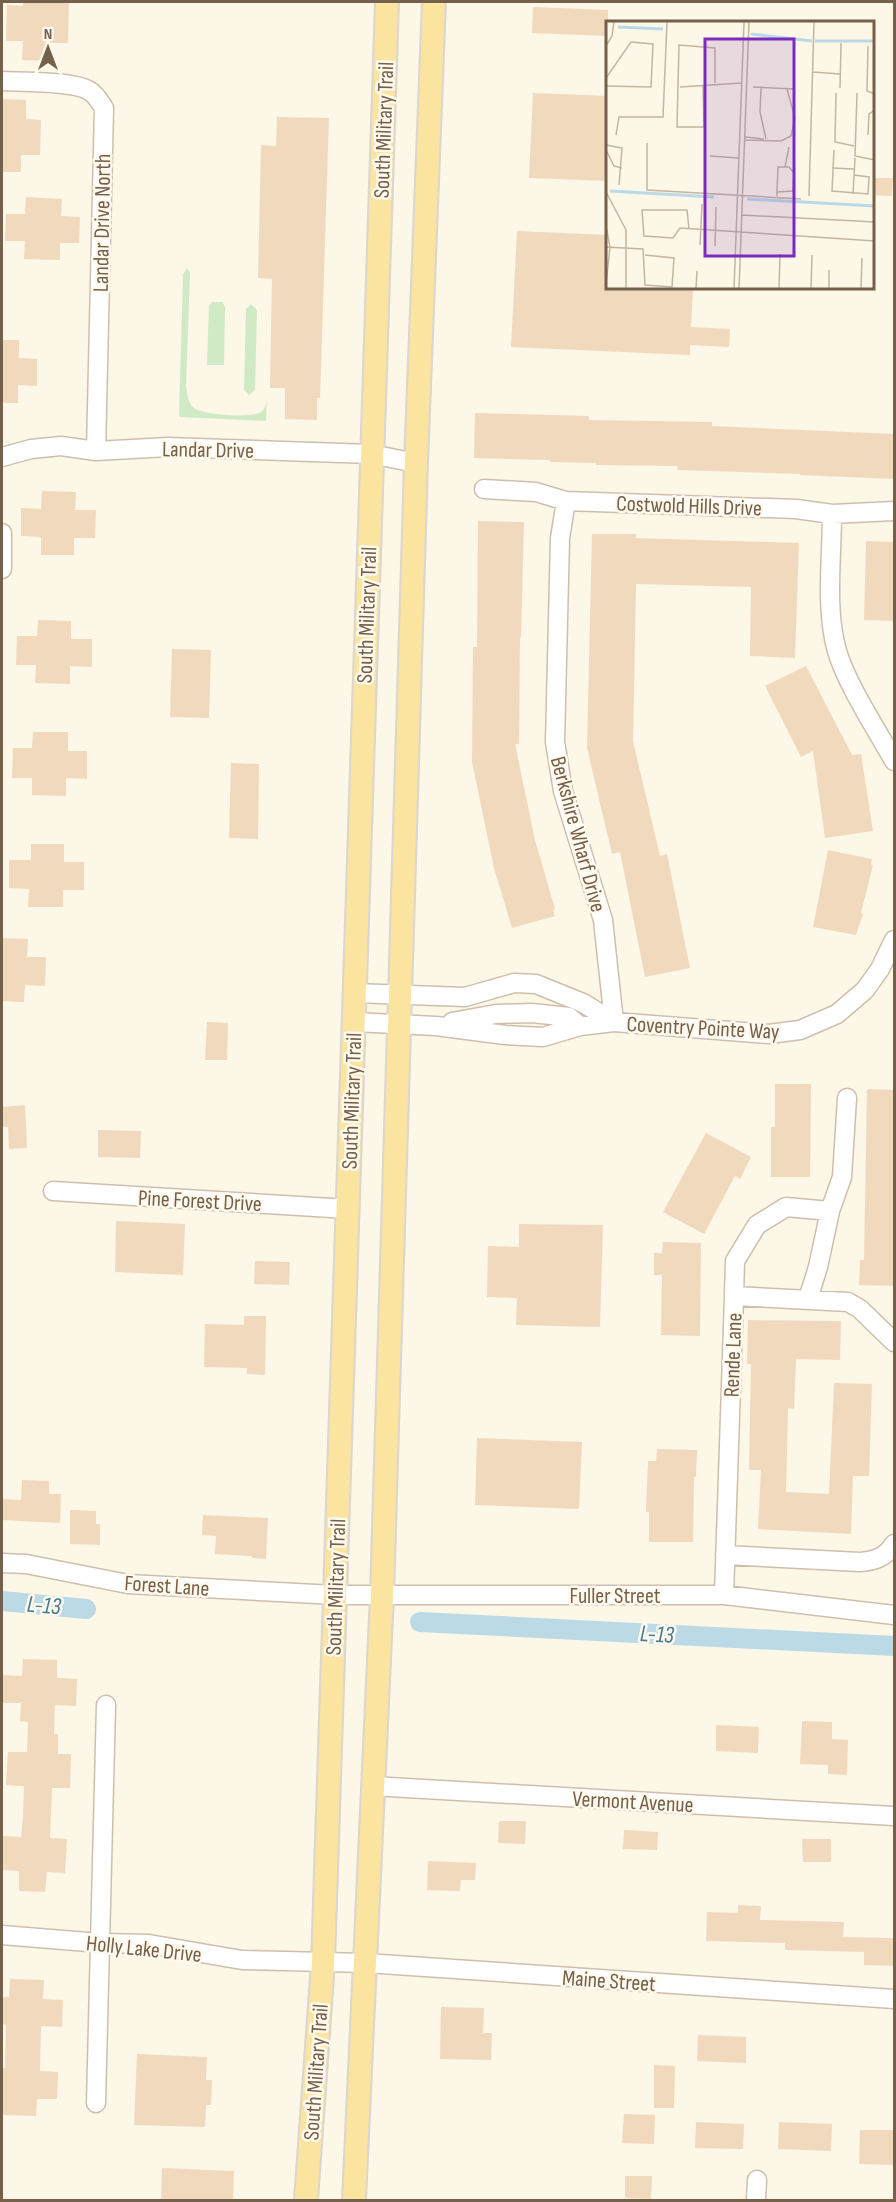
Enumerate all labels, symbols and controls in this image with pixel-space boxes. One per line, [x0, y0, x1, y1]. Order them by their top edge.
north arrow [18, 18, 78, 78]
inset map [606, 21, 875, 290]
text: N [44, 25, 52, 44]
street label: South Military Trail [369, 61, 400, 199]
street label: Landar Drive North [88, 154, 117, 292]
street label: Landar Drive [162, 436, 254, 465]
street label: Costwold Hills Drive [616, 490, 762, 523]
street label: South Military Trail [352, 546, 383, 684]
street label: Berkshire Wharf Drive [544, 754, 611, 915]
street label: Coventry Pointe Way [626, 1011, 780, 1046]
street label: South Military Trail [337, 1032, 368, 1170]
street label: Pine Forest Drive [137, 1185, 262, 1218]
street label: Rende Lane [719, 1312, 748, 1398]
street label: South Military Trail [321, 1518, 352, 1656]
street label: Forest Lane [124, 1570, 210, 1603]
street label: Fuller Street [570, 1583, 661, 1610]
water label: L-13 [26, 1590, 62, 1621]
water label: L-13 [639, 1619, 675, 1650]
street label: Vermont Avenue [572, 1786, 694, 1819]
street label: Holly Lake Drive [85, 1930, 203, 1969]
street label: Maine Street [561, 1965, 657, 1998]
street label: South Military Trail [298, 2003, 335, 2141]

